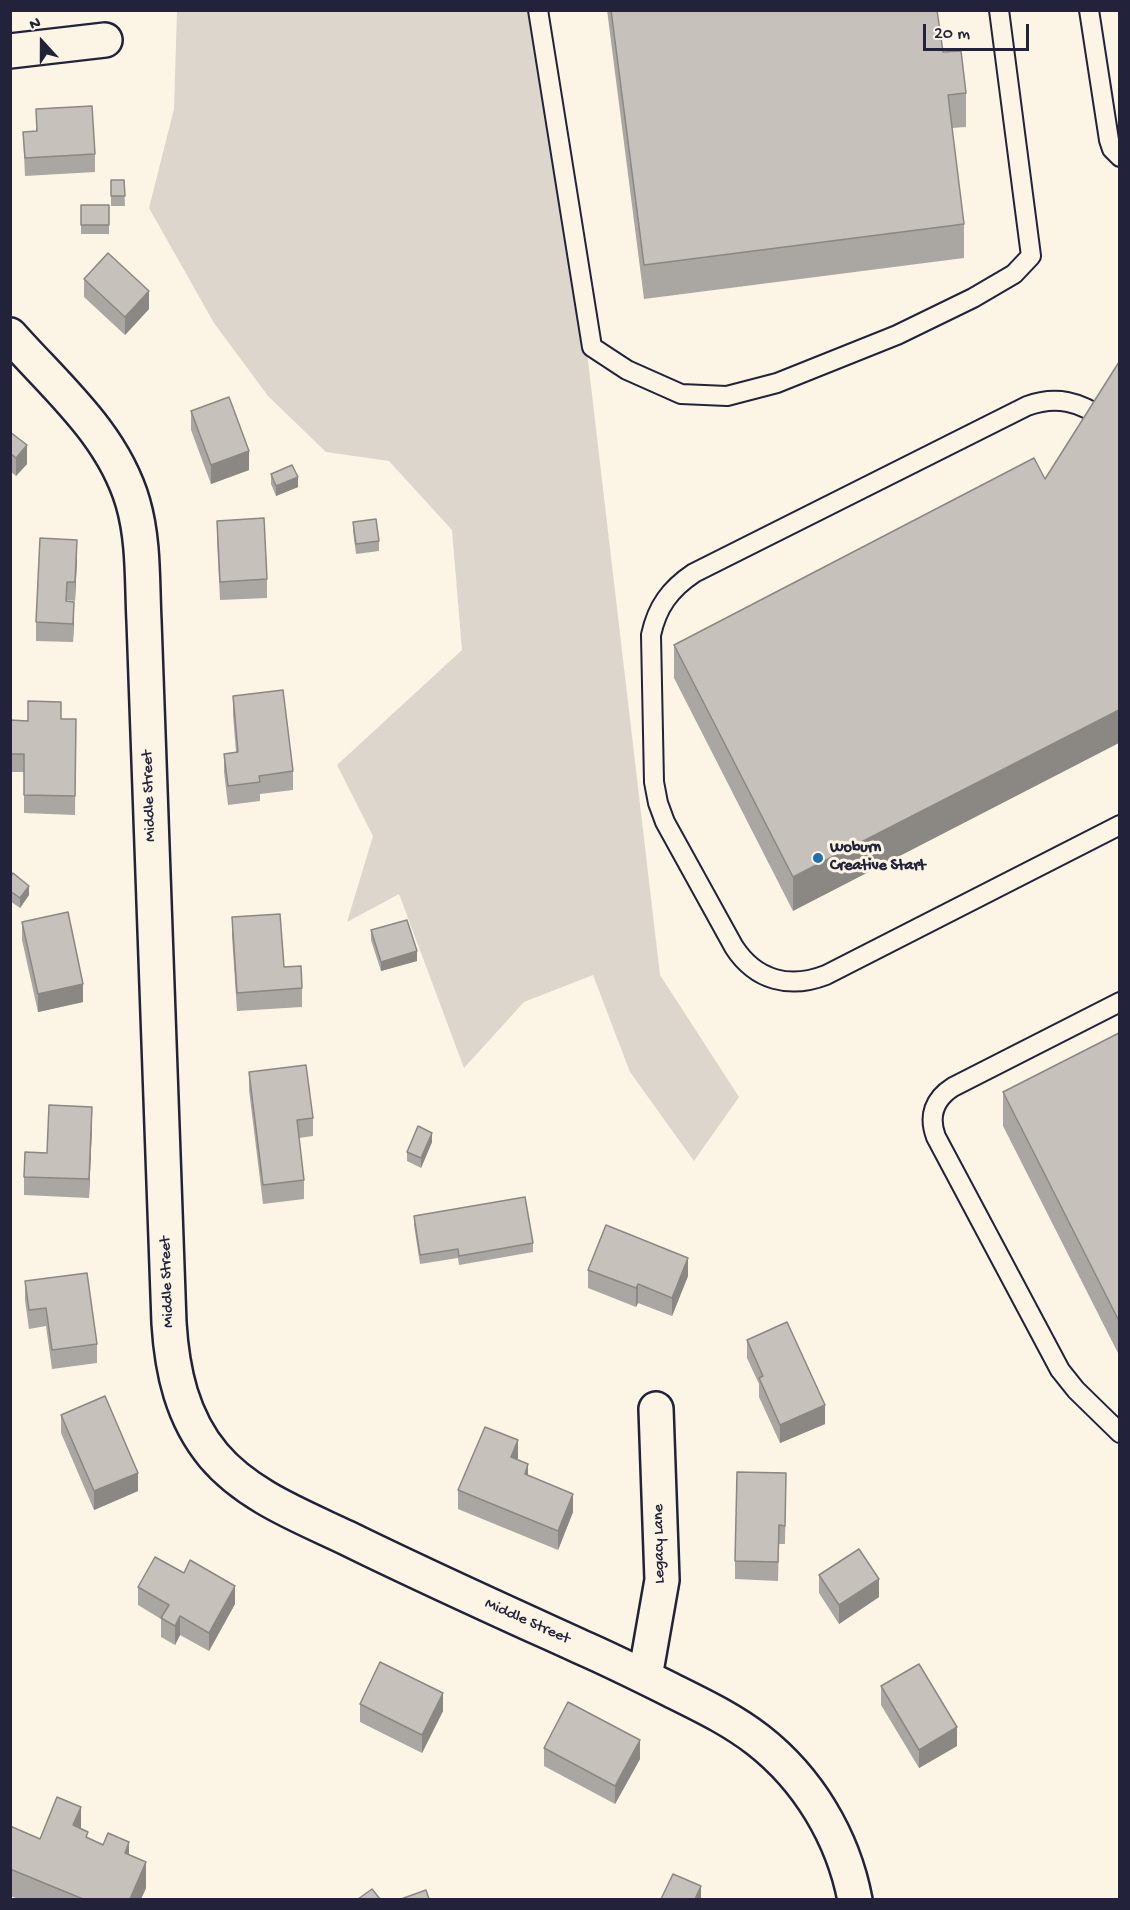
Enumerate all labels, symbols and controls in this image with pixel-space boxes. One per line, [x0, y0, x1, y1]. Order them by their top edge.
north arrow [12, 12, 72, 72]
scale bar [926, 12, 1032, 50]
text: N [27, 14, 44, 35]
text: 20 m [934, 24, 970, 45]
street label: Middle Street [139, 750, 161, 842]
place label: Woburn Creative Start [830, 839, 926, 877]
marker: Woburn Creative Start [811, 851, 825, 865]
street label: Middle Street [157, 1236, 179, 1328]
street label: Legacy Lane [650, 1504, 670, 1584]
street label: Middle Street [481, 1595, 573, 1649]

